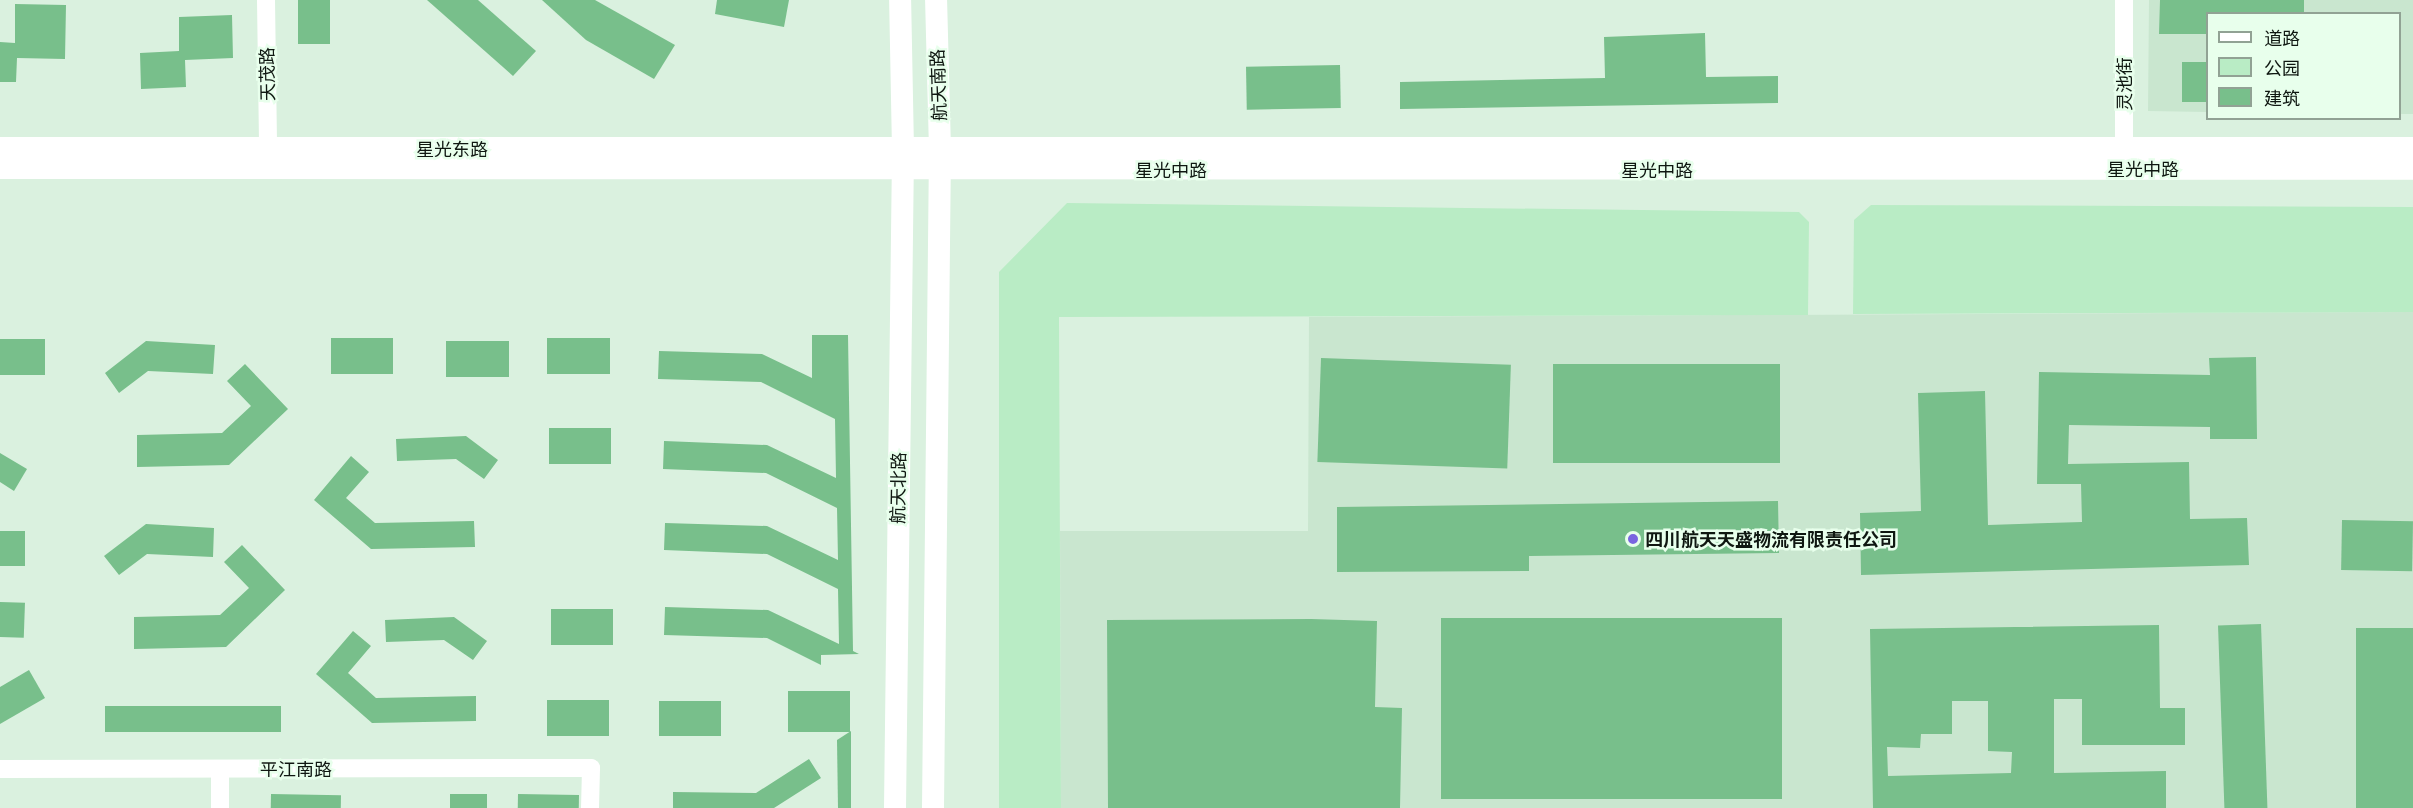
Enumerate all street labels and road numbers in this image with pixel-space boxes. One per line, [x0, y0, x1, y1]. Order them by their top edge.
street label: 天茂路 [256, 47, 278, 101]
street label: 航天南路 [926, 49, 950, 121]
street label: 灵池街 [2113, 57, 2135, 111]
street label: 星光东路 [416, 138, 488, 160]
street label: 星光中路 [2107, 158, 2179, 180]
street label: 星光中路 [1135, 159, 1207, 181]
street label: 星光中路 [1621, 159, 1693, 181]
street label: 航天北路 [887, 452, 909, 524]
street label: 平江南路 [260, 758, 332, 780]

